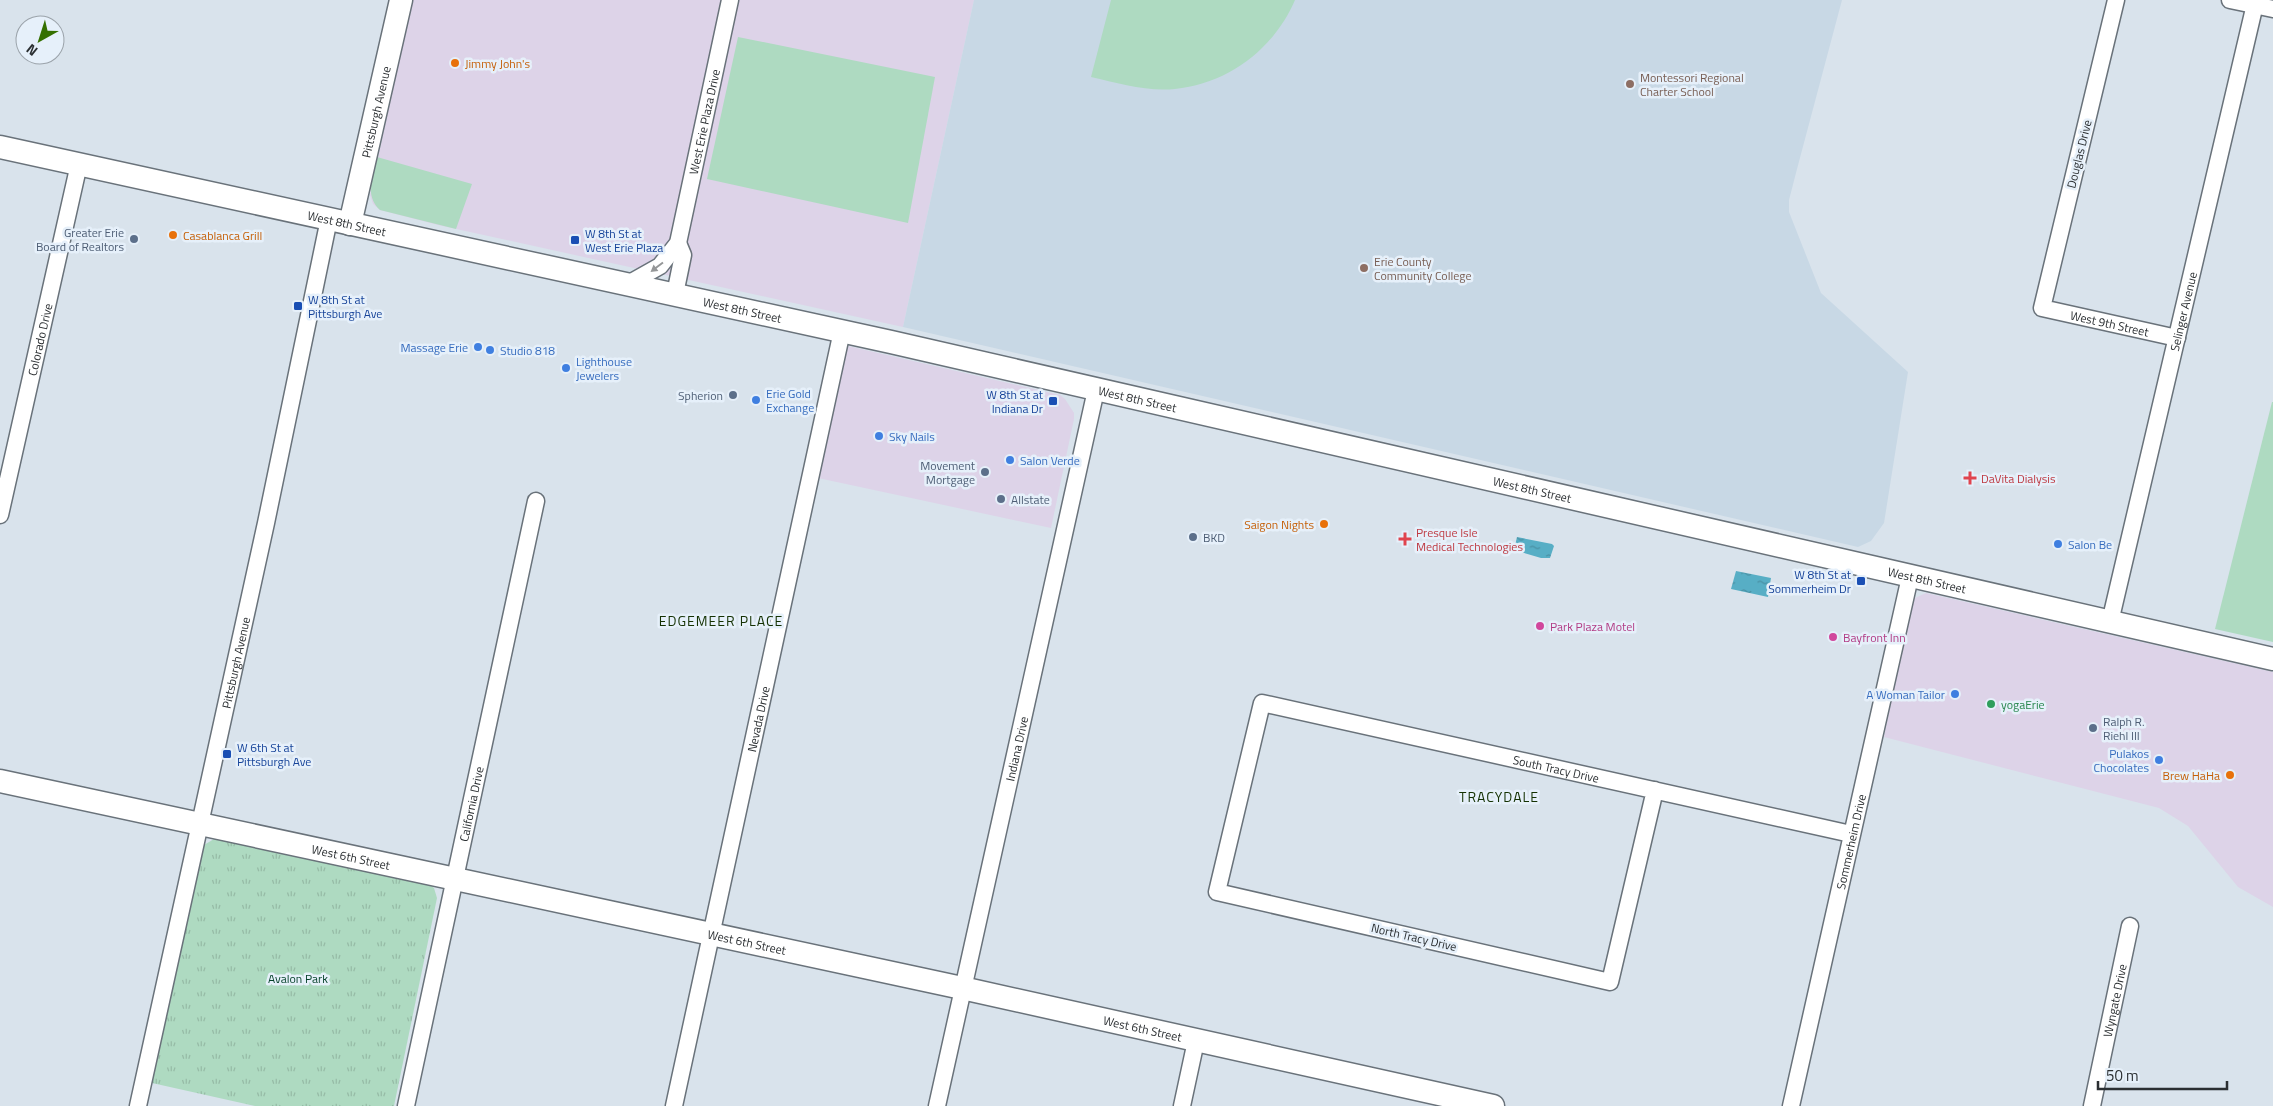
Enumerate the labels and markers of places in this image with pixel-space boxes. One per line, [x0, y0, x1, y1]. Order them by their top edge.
place label: Jimmy John's [465, 54, 530, 73]
marker: Jimmy John's [449, 57, 461, 69]
place label: Montessori Regional Charter School [1640, 68, 1744, 101]
marker: Montessori Regional Charter School [1624, 78, 1636, 90]
place label: Greater Erie Board of Realtors [36, 223, 124, 256]
place label: W 8th St at West Erie Plaza [585, 224, 663, 257]
place label: Casablanca Grill [183, 226, 262, 245]
marker: Casablanca Grill [167, 229, 179, 241]
marker: Greater Erie Board of Realtors [128, 233, 140, 245]
marker: W 8th St at West Erie Plaza [569, 234, 581, 246]
place label: Erie County Community College [1374, 252, 1471, 285]
marker: Erie County Community College [1358, 262, 1370, 274]
place label: W 8th St at Pittsburgh Ave [308, 290, 382, 323]
marker: W 8th St at Pittsburgh Ave [292, 300, 304, 312]
place label: Massage Erie [400, 338, 468, 357]
marker: Massage Erie [472, 341, 484, 353]
place label: Studio 818 [500, 341, 555, 360]
marker: Studio 818 [484, 344, 496, 356]
place label: Lighthouse Jewelers [576, 352, 632, 385]
marker: Lighthouse Jewelers [560, 362, 572, 374]
place label: Erie Gold Exchange [766, 384, 814, 417]
place label: W 8th St at Indiana Dr [986, 385, 1044, 418]
place label: Spherion [678, 386, 723, 405]
marker: Spherion [727, 389, 739, 401]
marker: Erie Gold Exchange [750, 394, 762, 406]
marker: W 8th St at Indiana Dr [1047, 395, 1059, 407]
place label: Sky Nails [889, 427, 935, 446]
marker: Sky Nails [873, 430, 885, 442]
place label: Salon Verde [1020, 451, 1080, 470]
marker: Salon Verde [1004, 454, 1016, 466]
place label: Movement Mortgage [920, 456, 976, 489]
marker: Movement Mortgage [979, 466, 991, 478]
place label: DaVita Dialysis [1981, 469, 2056, 488]
marker: DaVita Dialysis [1963, 471, 1977, 485]
place label: Allstate [1011, 490, 1050, 509]
marker: Allstate [995, 493, 1007, 505]
place label: Saigon Nights [1244, 515, 1314, 534]
marker: Saigon Nights [1318, 518, 1330, 530]
place label: Presque Isle Medical Technologies [1416, 523, 1523, 556]
place label: BKD [1203, 528, 1225, 547]
marker: BKD [1187, 531, 1199, 543]
marker: Presque Isle Medical Technologies [1398, 532, 1412, 546]
place label: Salon Be [2068, 535, 2112, 554]
marker: Salon Be [2052, 538, 2064, 550]
place label: W 8th St at Sommerheim Dr [1768, 565, 1852, 598]
marker: W 8th St at Sommerheim Dr [1855, 575, 1867, 587]
place label: Park Plaza Motel [1550, 617, 1635, 636]
marker: Park Plaza Motel [1534, 620, 1546, 632]
place label: Bayfront Inn [1843, 628, 1906, 647]
marker: Bayfront Inn [1827, 631, 1839, 643]
place label: A Woman Tailor [1866, 685, 1945, 704]
marker: A Woman Tailor [1949, 688, 1961, 700]
place label: yogaErie [2001, 695, 2045, 714]
marker: yogaErie [1985, 698, 1997, 710]
place label: Ralph R. Riehl III [2103, 712, 2145, 745]
marker: Ralph R. Riehl III [2087, 722, 2099, 734]
place label: W 6th St at Pittsburgh Ave [237, 738, 311, 771]
place label: Pulakos Chocolates [2094, 744, 2149, 777]
marker: W 6th St at Pittsburgh Ave [221, 748, 233, 760]
marker: Pulakos Chocolates [2153, 754, 2165, 766]
place label: Brew HaHa [2163, 766, 2220, 785]
marker: Brew HaHa [2224, 769, 2236, 781]

